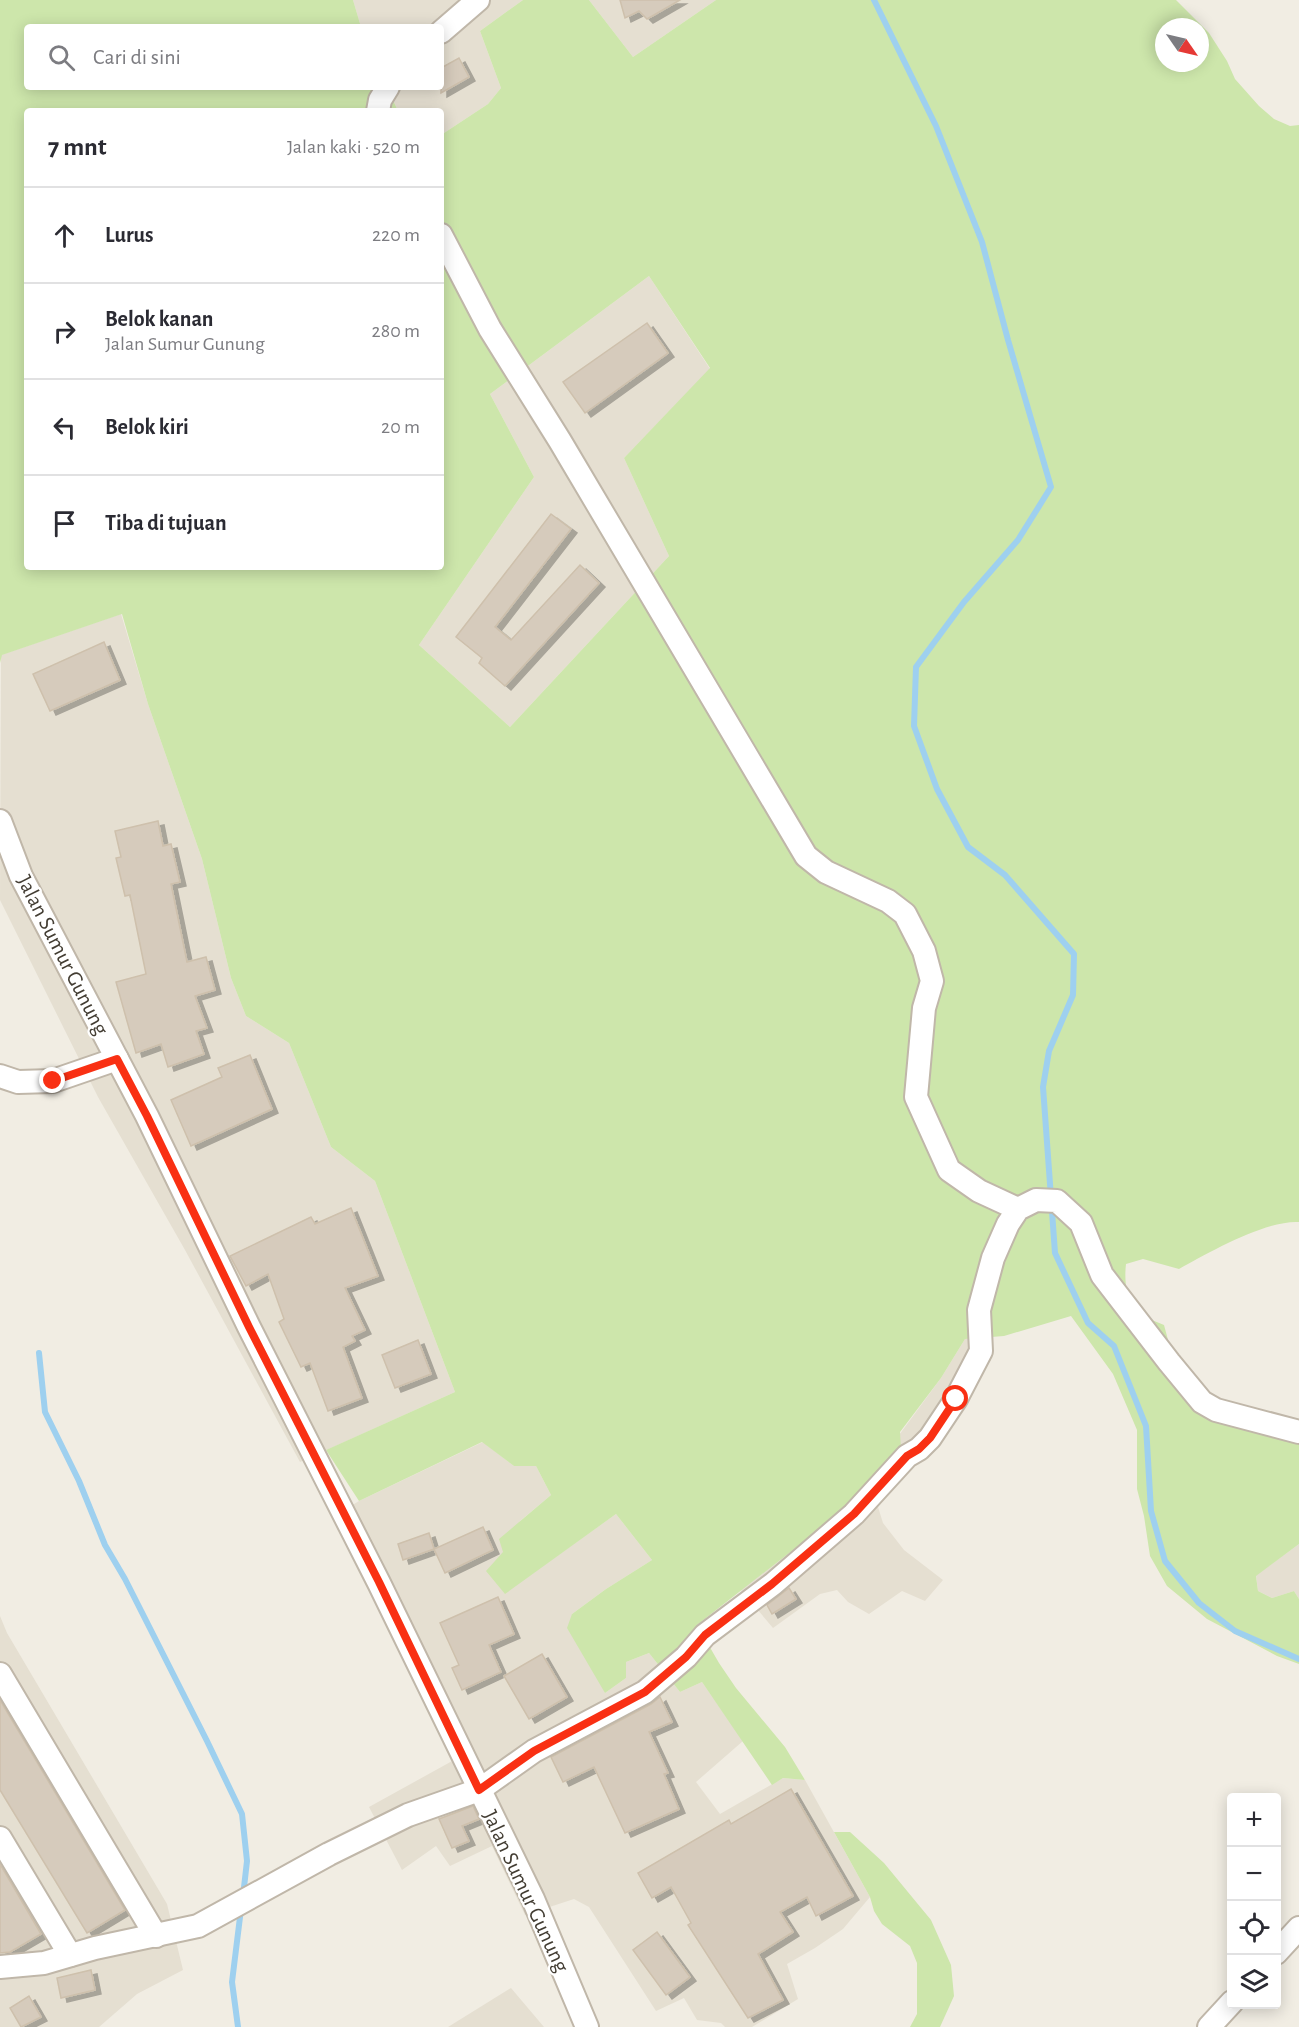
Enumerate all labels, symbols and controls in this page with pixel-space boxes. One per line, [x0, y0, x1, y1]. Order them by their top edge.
north arrow [1155, 18, 1209, 72]
search box [24, 24, 444, 90]
icon: search [45, 41, 78, 74]
text: Cari di sini [93, 46, 181, 68]
text: 7 mnt [48, 134, 107, 160]
text: Jalan kaki · 520 m [287, 137, 420, 157]
icon: ahead [48, 219, 81, 252]
text: Lurus [105, 224, 154, 246]
text: 220 m [372, 225, 420, 245]
text: Belok kanan [105, 308, 213, 330]
icon: right [48, 315, 81, 348]
text: 280 m [372, 321, 420, 341]
text: Jalan Sumur Gunung [105, 334, 265, 354]
icon: left [48, 411, 81, 444]
text: Belok kiri [105, 416, 189, 438]
text: 20 m [381, 417, 420, 437]
icon: arrive [48, 507, 81, 540]
text: Tiba di tujuan [105, 512, 227, 534]
street label: Jalan Sumur Gunung [13, 872, 113, 1039]
route end [39, 1067, 65, 1093]
route start [942, 1385, 968, 1411]
map controls [1227, 1793, 1281, 2009]
button: + [1227, 1793, 1281, 1847]
street label: Jalan Sumur Gunung [479, 1807, 573, 1976]
button: − [1227, 1847, 1281, 1901]
button: locate [1227, 1901, 1281, 1955]
button: layers [1227, 1955, 1281, 2009]

